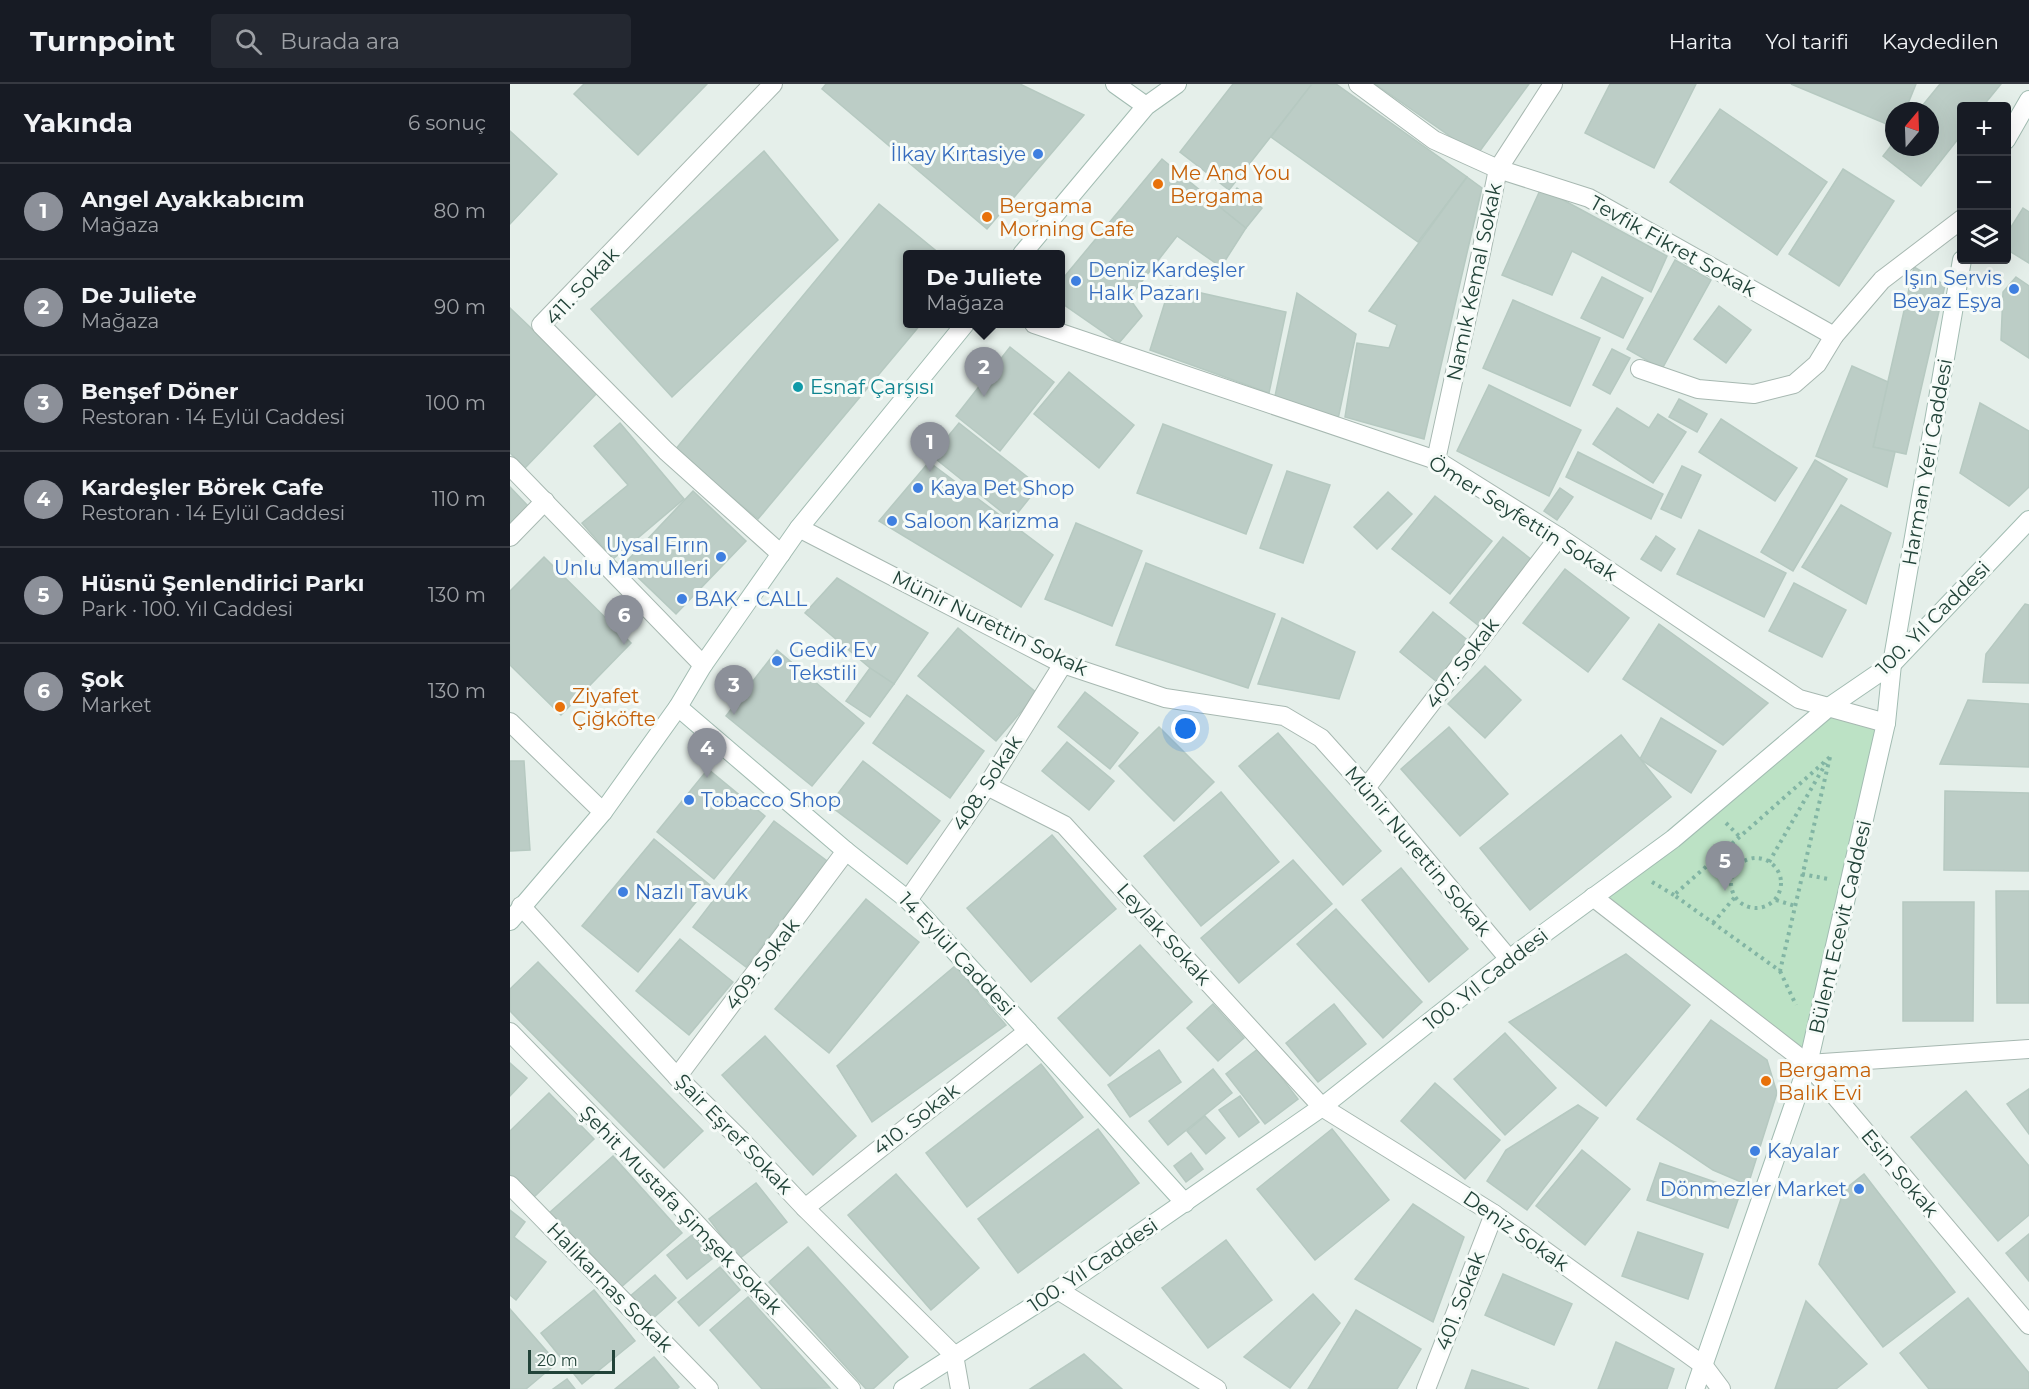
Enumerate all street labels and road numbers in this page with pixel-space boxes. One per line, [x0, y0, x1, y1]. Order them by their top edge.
street label: Namık Kemal Sokak [1441, 181, 1507, 383]
street label: Tevfik Fikret Sokak [1586, 190, 1760, 302]
street label: 411. Sokak [540, 242, 624, 330]
street label: Harman Yeri Caddesi [1897, 357, 1957, 567]
street label: Ömer Seyfettin Sokak [1424, 450, 1622, 586]
street label: 100. Yıl Caddesi [1871, 556, 1995, 680]
street label: Münir Nurettin Sokak [888, 565, 1092, 681]
street label: 407. Sokak [1420, 613, 1504, 713]
street label: 408. Sokak [947, 731, 1027, 835]
street label: Münir Nurettin Sokak [1340, 761, 1496, 941]
street label: Bülent Ecevit Caddesi [1804, 818, 1876, 1036]
street label: Leylak Sokak [1112, 878, 1216, 990]
street label: 14 Eylül Caddesi [894, 887, 1020, 1021]
street label: 409. Sokak [720, 914, 804, 1014]
street label: 100. Yıl Caddesi [1419, 923, 1553, 1035]
street label: Şair Eşref Sokak [671, 1069, 798, 1199]
street label: 410. Sokak [868, 1078, 964, 1160]
street label: Şehit Mustafa Şimşek Sokak [575, 1101, 787, 1319]
street label: Esin Sokak [1856, 1124, 1944, 1222]
street label: Deniz Sokak [1459, 1186, 1573, 1276]
street label: 100. Yıl Caddesi [1024, 1213, 1162, 1317]
street label: Halikarnas Sokak [542, 1217, 678, 1357]
street label: 401. Sokak [1430, 1248, 1490, 1354]

